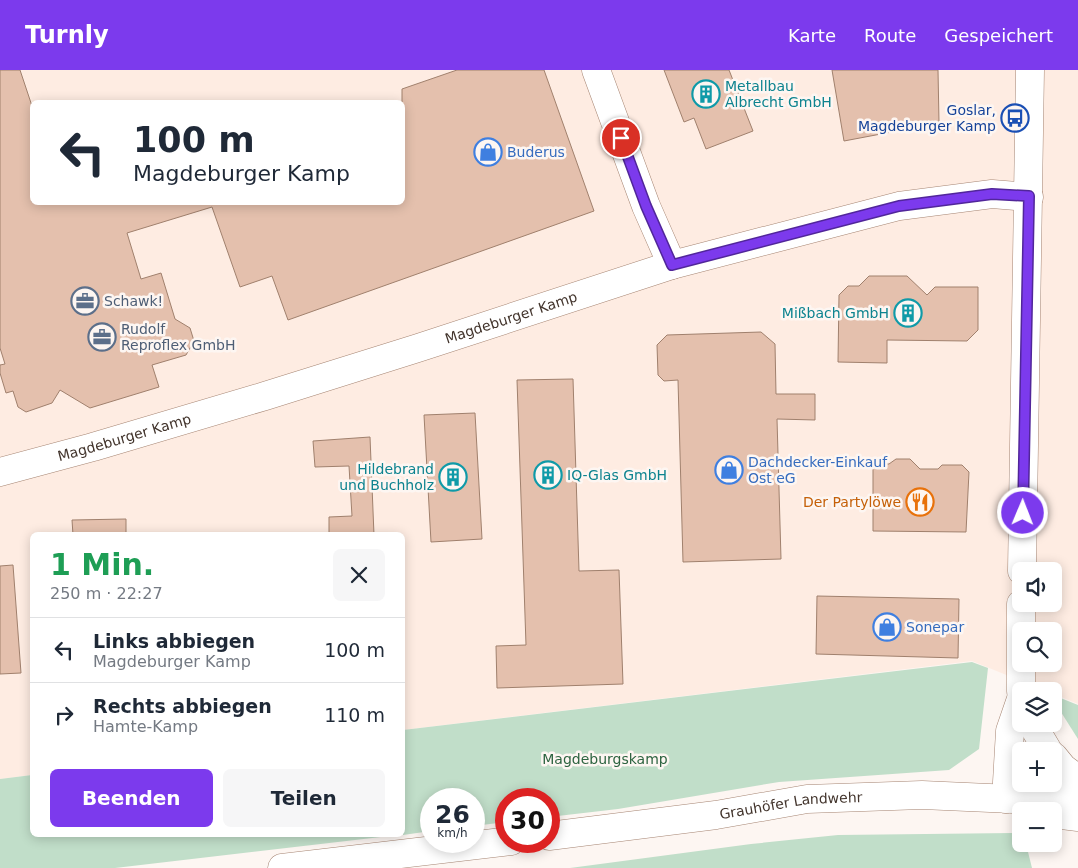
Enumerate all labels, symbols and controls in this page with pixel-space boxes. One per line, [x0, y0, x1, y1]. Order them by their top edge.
text: Turnly [25, 21, 109, 49]
text: Karte [788, 25, 836, 46]
text: Route [864, 25, 916, 46]
text: Gespeichert [944, 25, 1053, 46]
place label: Metallbau Albrecht GmbH [725, 78, 832, 110]
building icon: Metallbau Albrecht GmbH [691, 79, 721, 109]
place label: Goslar, Magdeburger Kamp [858, 102, 996, 134]
bus stop icon: Goslar, Magdeburger Kamp [1000, 103, 1030, 133]
pin [600, 117, 642, 159]
icon: left [50, 120, 115, 185]
text: 100 m [133, 120, 255, 160]
icon: arrive [607, 124, 635, 152]
shop icon: Buderus [473, 137, 503, 167]
place label: Buderus [507, 144, 565, 160]
text: Magdeburger Kamp [133, 161, 350, 186]
office icon: Schawk! [70, 286, 100, 316]
street label: Magdeburger Kamp [443, 288, 579, 347]
place label: Schawk! [104, 293, 163, 309]
building icon: Mißbach GmbH [893, 298, 923, 328]
place label: Mißbach GmbH [782, 305, 889, 321]
place label: Rudolf Reproflex GmbH [121, 321, 235, 353]
office icon: Rudolf Reproflex GmbH [87, 322, 117, 352]
street label: Magdeburger Kamp [56, 410, 193, 464]
place label: Dachdecker-Einkauf Ost eG [748, 454, 888, 486]
shop icon: Dachdecker-Einkauf Ost eG [714, 455, 744, 485]
building icon: IQ-Glas GmbH [533, 460, 563, 490]
place label: Hildebrand und Buchholz [339, 461, 434, 493]
building icon: Hildebrand und Buchholz [438, 462, 468, 492]
place label: IQ-Glas GmbH [567, 467, 667, 483]
position arrow [996, 486, 1048, 538]
restaurant icon: Der Partylöwe [905, 487, 935, 517]
place label: Der Partylöwe [803, 494, 901, 510]
text: 1 Min. [50, 547, 154, 582]
button: close [333, 549, 385, 601]
map controls [1012, 562, 1062, 852]
button: sound [1012, 562, 1062, 612]
text: 250 m · 22:27 [50, 584, 163, 603]
shop icon: Sonepar [872, 612, 902, 642]
place label: Sonepar [906, 619, 964, 635]
button: search [1012, 622, 1062, 672]
text: Links abbiegen [93, 630, 255, 652]
icon: left [50, 636, 78, 664]
text: 100 m [324, 639, 385, 661]
text: Magdeburger Kamp [93, 652, 251, 671]
button: layers [1012, 682, 1062, 732]
text: Rechts abbiegen [93, 695, 272, 717]
icon: right [50, 701, 78, 729]
text: 110 m [324, 704, 385, 726]
text: Hamte-Kamp [93, 717, 198, 736]
button: + [1012, 742, 1062, 792]
park label: Magdeburgskamp [542, 751, 668, 767]
button: Beenden [50, 769, 213, 827]
button: Teilen [223, 769, 385, 827]
speed limit sign: 30 [495, 788, 560, 853]
street label: Grauhöfer Landwehr [718, 789, 863, 822]
text: 26 [435, 800, 470, 829]
button: − [1012, 802, 1062, 852]
text: km/h [437, 826, 468, 840]

